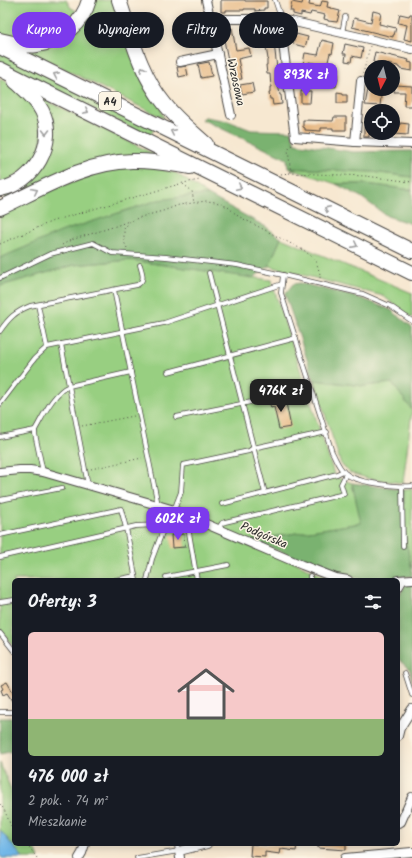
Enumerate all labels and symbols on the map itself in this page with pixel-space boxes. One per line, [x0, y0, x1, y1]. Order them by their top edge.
street label: Wrzosowa [221, 56, 250, 108]
north arrow [364, 60, 400, 96]
pin: 893K zł [269, 63, 343, 97]
one-way arrow [140, 66, 148, 73]
one-way arrow [53, 72, 60, 80]
road number: A4 [99, 92, 121, 110]
one-way arrow [82, 106, 89, 114]
one-way arrow [42, 129, 50, 135]
one-way arrow [169, 129, 177, 137]
one-way arrow [235, 182, 242, 190]
one-way arrow [31, 188, 38, 196]
one-way arrow [324, 206, 331, 213]
one-way arrow [351, 240, 359, 248]
pin: 476K zł [244, 379, 318, 413]
pin: 602K zł [141, 507, 215, 541]
street label: Podgórska [237, 517, 291, 554]

